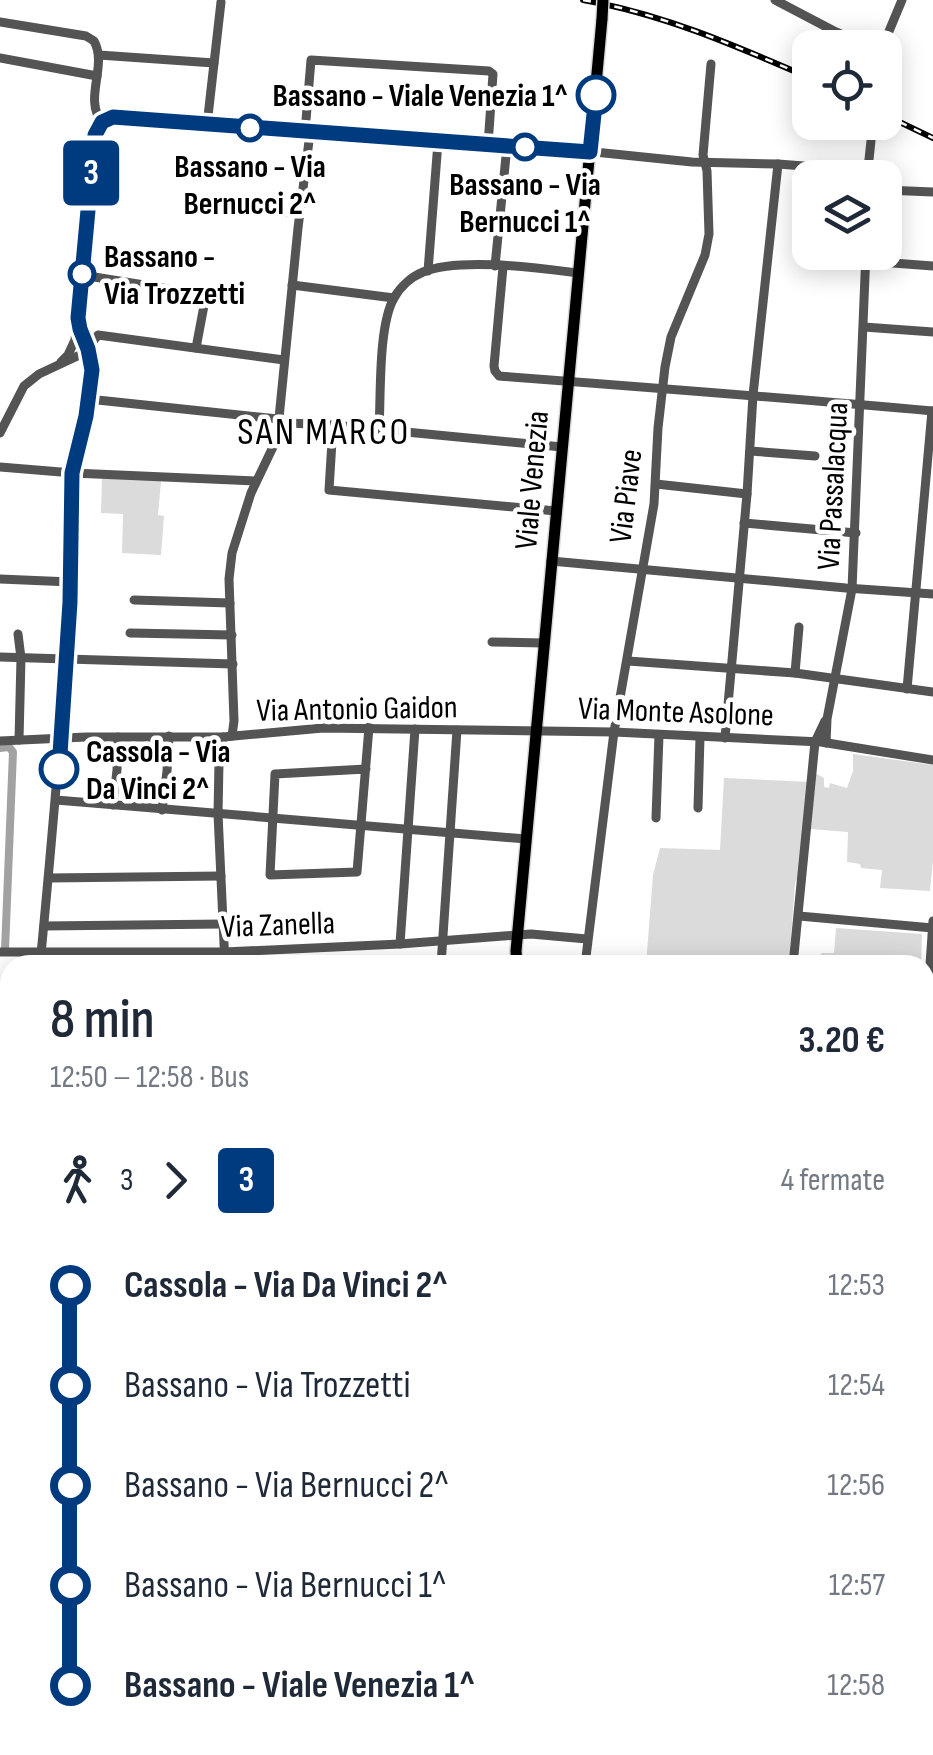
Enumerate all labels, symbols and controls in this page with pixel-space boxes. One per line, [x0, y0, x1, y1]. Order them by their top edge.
map controls [792, 30, 902, 270]
button: locate [792, 30, 902, 140]
marker: Bassano - Viale Venezia 1^ [577, 76, 615, 114]
place label: Bassano - Viale Venezia 1^ [272, 77, 568, 116]
marker: Bassano - Via Bernucci 2^ [237, 115, 263, 141]
marker: Bassano - Via Bernucci 1^ [512, 134, 538, 160]
line badge: 3 [58, 140, 124, 206]
place label: Bassano - Via Bernucci 2^ [174, 148, 326, 224]
text: 3 [83, 152, 99, 195]
button: layers [792, 160, 902, 270]
place label: Bassano - Via Bernucci 1^ [449, 166, 601, 242]
place label: Bassano - Via Trozzetti [104, 238, 245, 314]
marker: Bassano - Via Trozzetti [69, 261, 95, 287]
street label: Via Passalacqua [810, 401, 857, 571]
street label: Viale Venezia [507, 409, 558, 551]
district label: SAN MARCO [237, 410, 411, 455]
street label: Via Piave [601, 447, 652, 545]
street label: Via Antonio Gaidon [256, 688, 458, 731]
street label: Via Monte Asolone [577, 690, 774, 735]
place label: Cassola - Via Da Vinci 2^ [86, 733, 231, 809]
marker: Cassola - Via Da Vinci 2^ [40, 750, 78, 788]
street label: Via Zanella [221, 904, 336, 947]
text: 8 min [50, 987, 155, 1054]
text: 3.20 € [798, 1018, 885, 1063]
text: 12:50 – 12:58 · Bus [50, 1058, 249, 1097]
icon: walk [50, 1153, 105, 1208]
icon: forward [148, 1153, 203, 1208]
text: 3 [238, 1159, 254, 1202]
text: 3 [120, 1161, 133, 1200]
text: 4 fermate [781, 1161, 885, 1200]
text: Cassola - Via Da Vinci 2^ [124, 1263, 448, 1308]
text: 12:53 [828, 1266, 885, 1305]
text: Bassano - Via Trozzetti [124, 1363, 410, 1408]
text: 12:54 [828, 1366, 885, 1405]
text: Bassano - Via Bernucci 2^ [124, 1463, 449, 1508]
text: 12:56 [827, 1466, 885, 1505]
text: Bassano - Via Bernucci 1^ [124, 1563, 447, 1608]
text: 12:57 [829, 1566, 885, 1605]
text: Bassano - Viale Venezia 1^ [124, 1663, 475, 1708]
text: 12:58 [827, 1666, 885, 1705]

